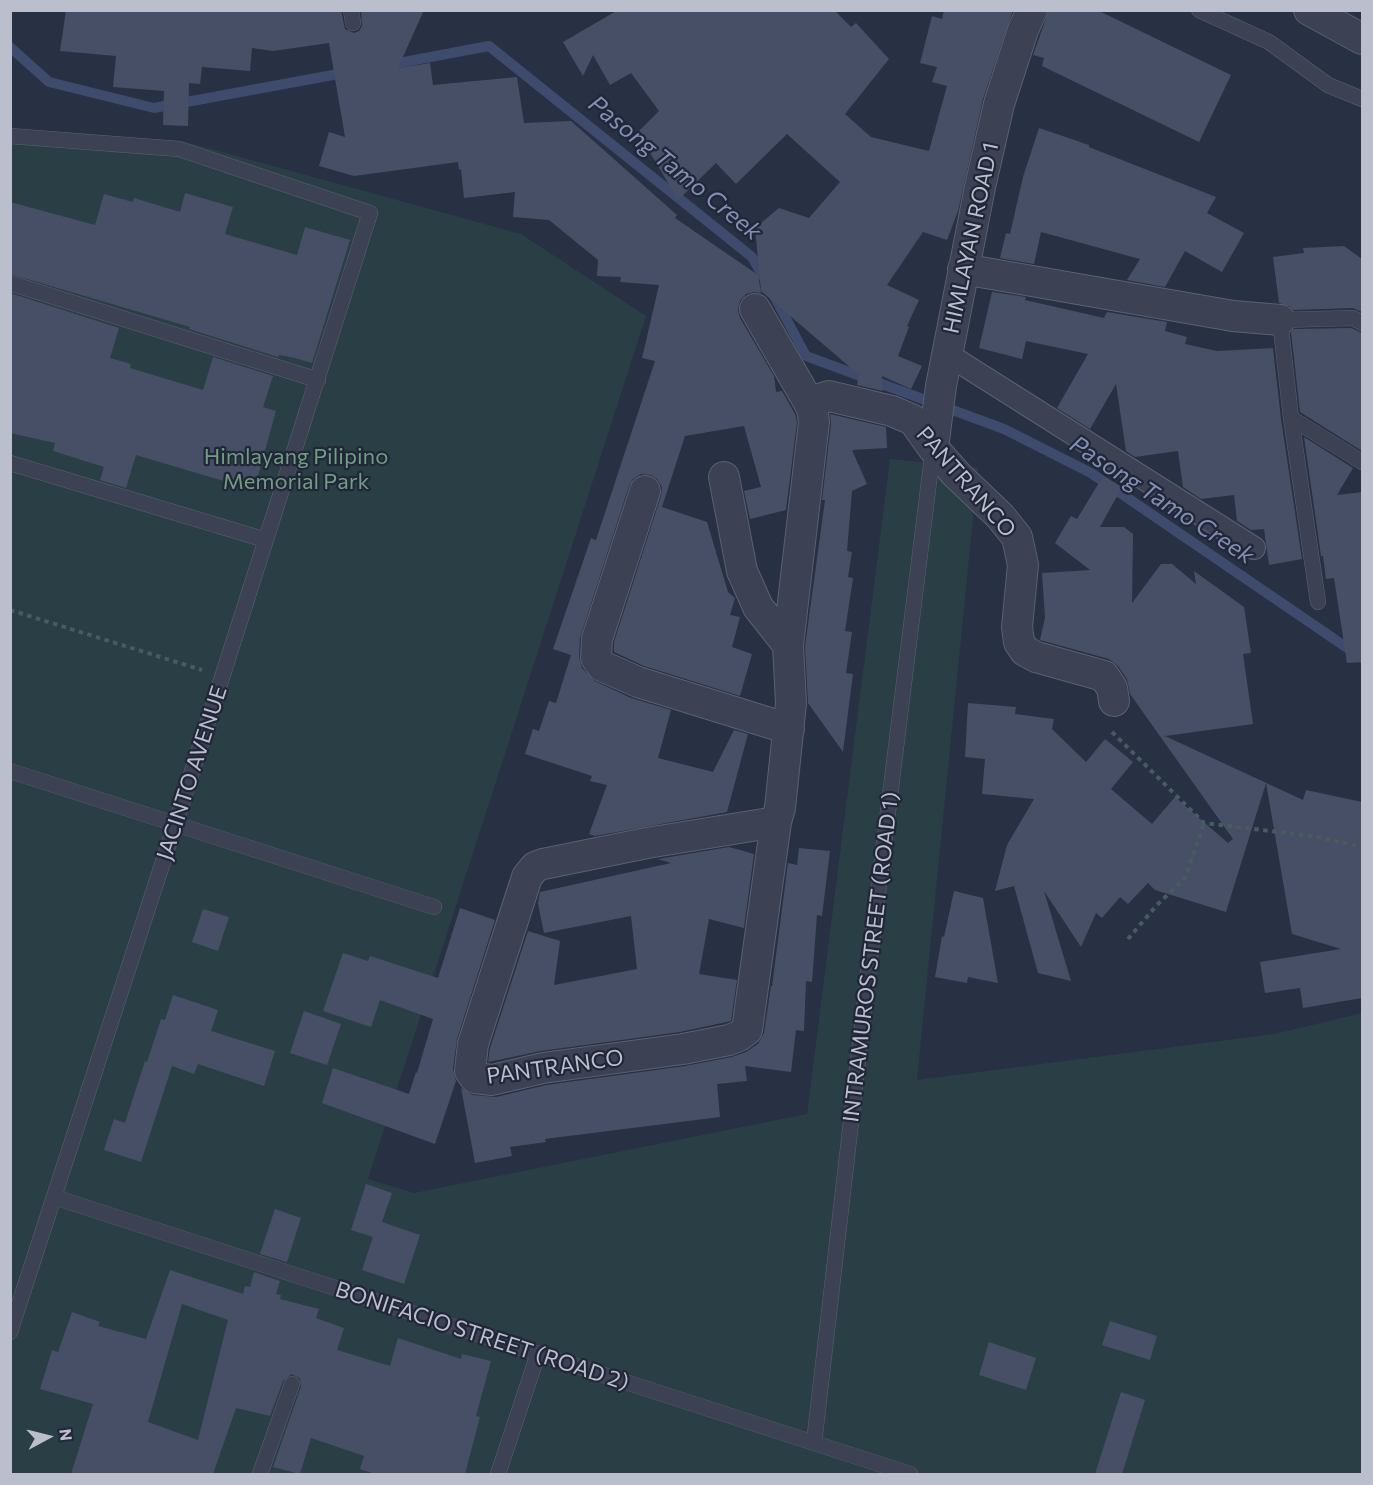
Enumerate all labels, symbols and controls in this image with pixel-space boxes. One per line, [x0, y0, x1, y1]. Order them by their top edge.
water label: Pasong Tamo Creek [583, 90, 767, 246]
street label: HIMLAYAN ROAD 1 [938, 140, 1004, 336]
street label: PANTRANCO [911, 421, 1021, 543]
water label: Pasong Tamo Creek [1064, 430, 1260, 570]
park label: Himlayang Pilipino Memorial Park [204, 444, 388, 496]
street label: JACINTO AVENUE [151, 682, 233, 864]
street label: INTRAMUROS STREET (ROAD 1) [838, 790, 904, 1124]
street label: PANTRANCO [485, 1044, 625, 1090]
street label: BONIFACIO STREET (ROAD 2) [332, 1276, 632, 1396]
north arrow [18, 1407, 78, 1467]
text: N [56, 1428, 77, 1442]

